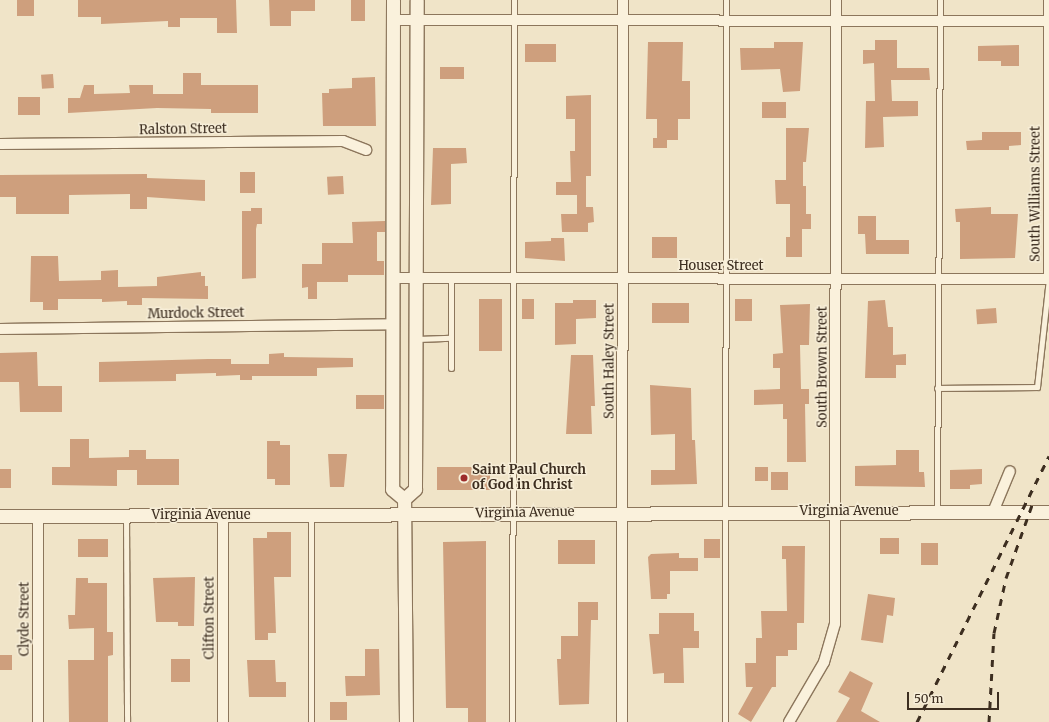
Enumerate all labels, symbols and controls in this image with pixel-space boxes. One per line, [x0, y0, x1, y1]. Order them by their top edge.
street label: Ralston Street [139, 121, 227, 139]
street label: South Williams Street [1028, 126, 1044, 262]
street label: Houser Street [678, 258, 764, 274]
street label: South Haley Street [602, 303, 618, 419]
street label: Murdock Street [147, 305, 245, 323]
street label: South Brown Street [815, 306, 831, 428]
place label: Saint Paul Church of God in Christ [472, 463, 586, 494]
marker: Saint Paul Church of God in Christ [459, 473, 469, 483]
street label: Virginia Avenue [799, 503, 899, 519]
street label: Virginia Avenue [475, 504, 575, 522]
street label: Virginia Avenue [151, 507, 251, 523]
street label: Clifton Street [202, 577, 218, 659]
street label: Clyde Street [17, 582, 33, 656]
scale bar [909, 684, 1001, 710]
text: 50 m [914, 691, 943, 706]

